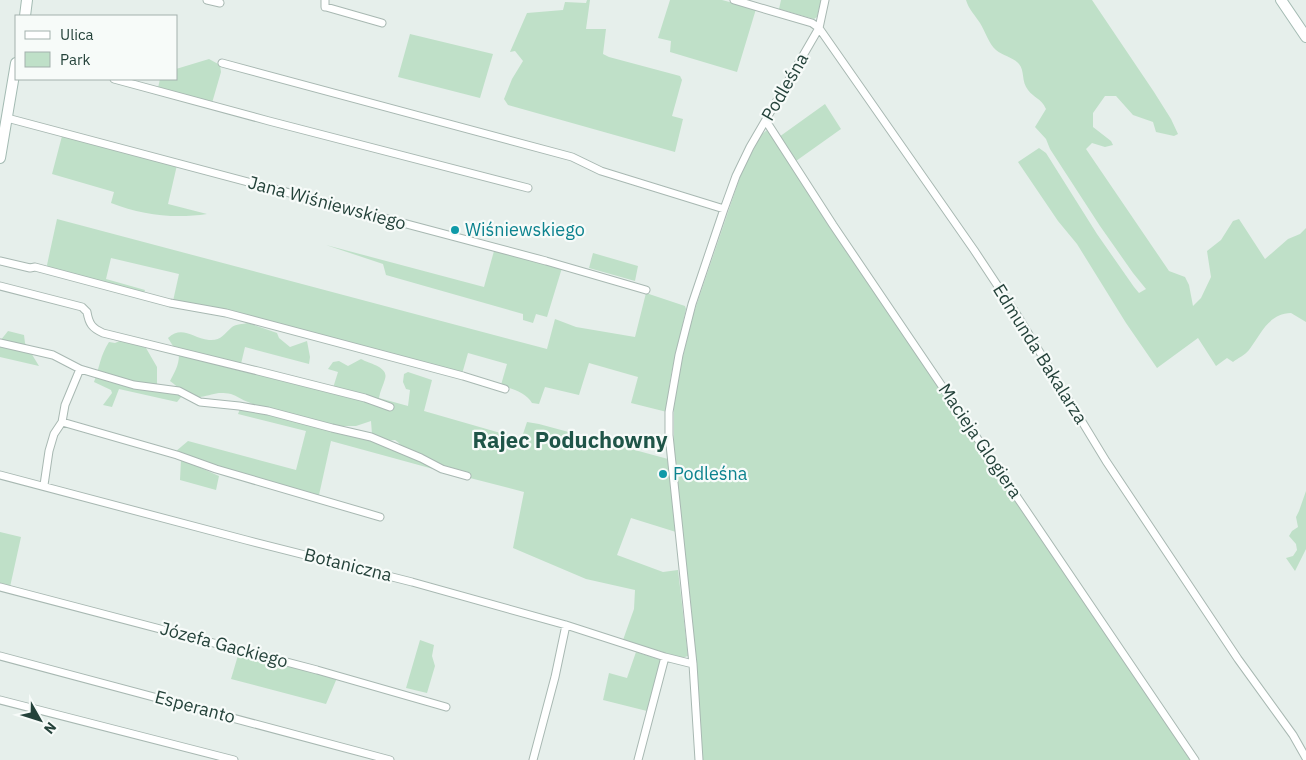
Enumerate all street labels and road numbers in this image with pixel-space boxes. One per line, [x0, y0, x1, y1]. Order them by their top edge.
street label: Podleśna [756, 48, 813, 125]
street label: Jana Wiśniewskiego [246, 170, 409, 235]
street label: Edmunda Bakalarza [988, 280, 1093, 428]
street label: Macieja Glogiera [934, 379, 1028, 503]
street label: Botaniczna [302, 543, 395, 587]
street label: Józefa Gackiego [158, 616, 291, 673]
street label: Esperanto [152, 685, 238, 728]

